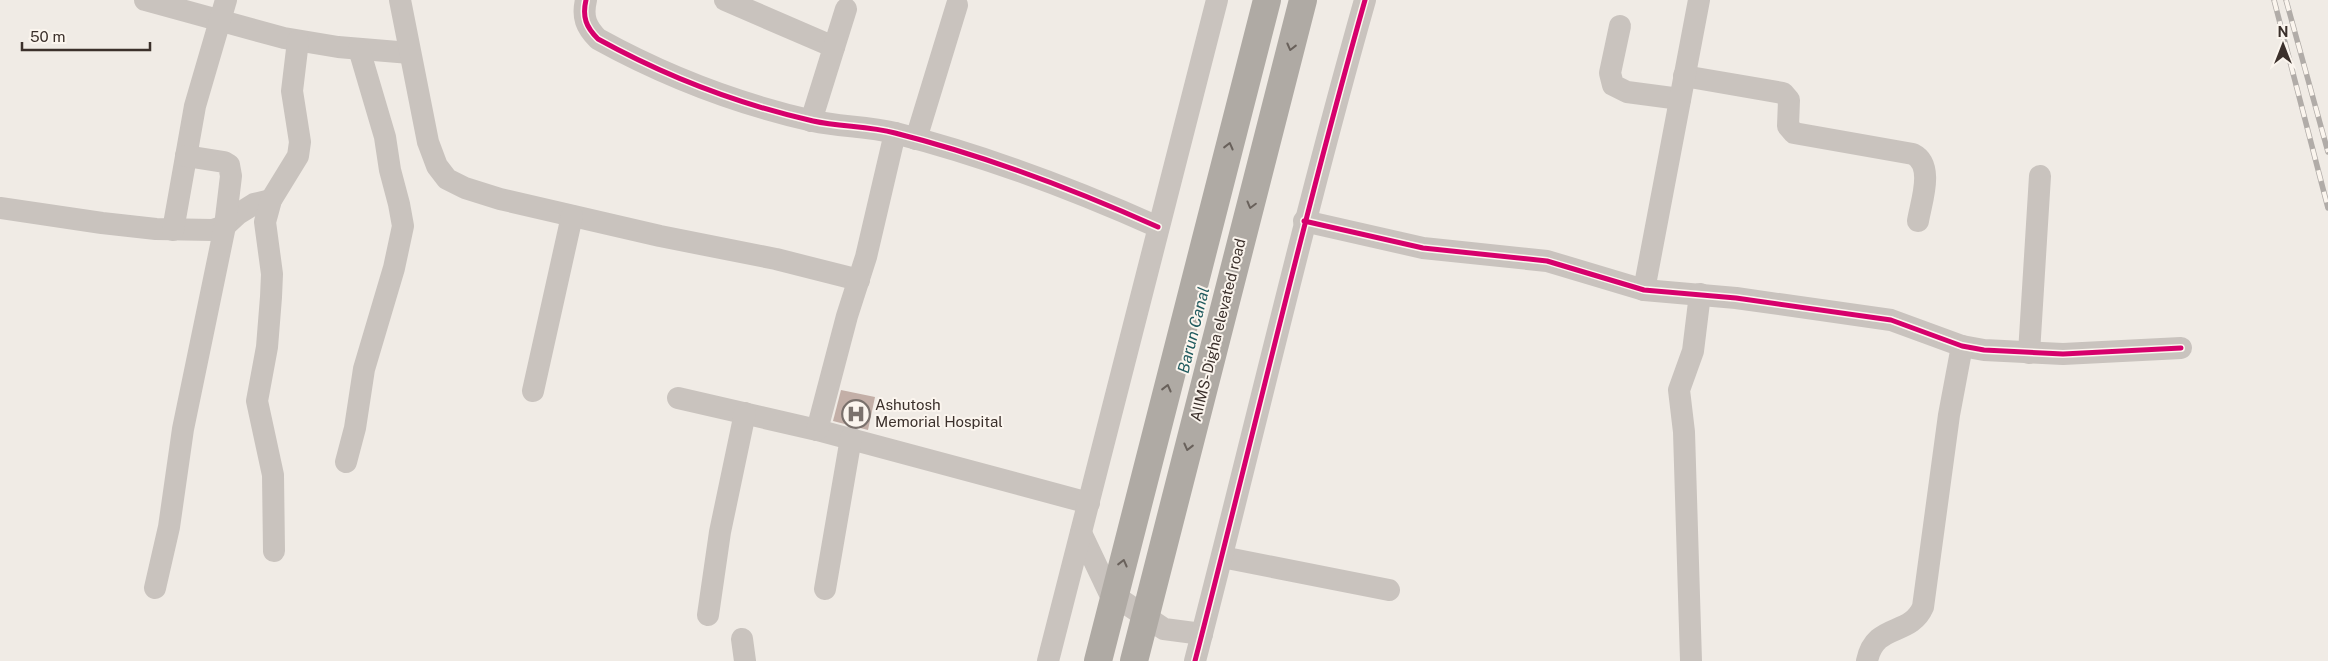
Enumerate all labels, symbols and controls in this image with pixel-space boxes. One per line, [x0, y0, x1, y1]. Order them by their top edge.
scale bar [22, 20, 150, 52]
north arrow [2258, 20, 2308, 70]
text: N [2278, 24, 2288, 40]
text: 50 m [30, 28, 65, 45]
one-way arrow [1286, 43, 1297, 52]
one-way arrow [1223, 142, 1234, 151]
one-way arrow [1246, 200, 1256, 208]
street label: AIIMS- Digha elevated road [1187, 237, 1248, 423]
water label: Barun Canal [1174, 285, 1213, 375]
one-way arrow [1161, 384, 1172, 393]
place label: Ashutosh Memorial Hospital [875, 396, 1003, 430]
hospital icon: Ashutosh Memorial Hospital [841, 399, 871, 429]
one-way arrow [1184, 442, 1194, 450]
one-way arrow [1117, 558, 1128, 567]

